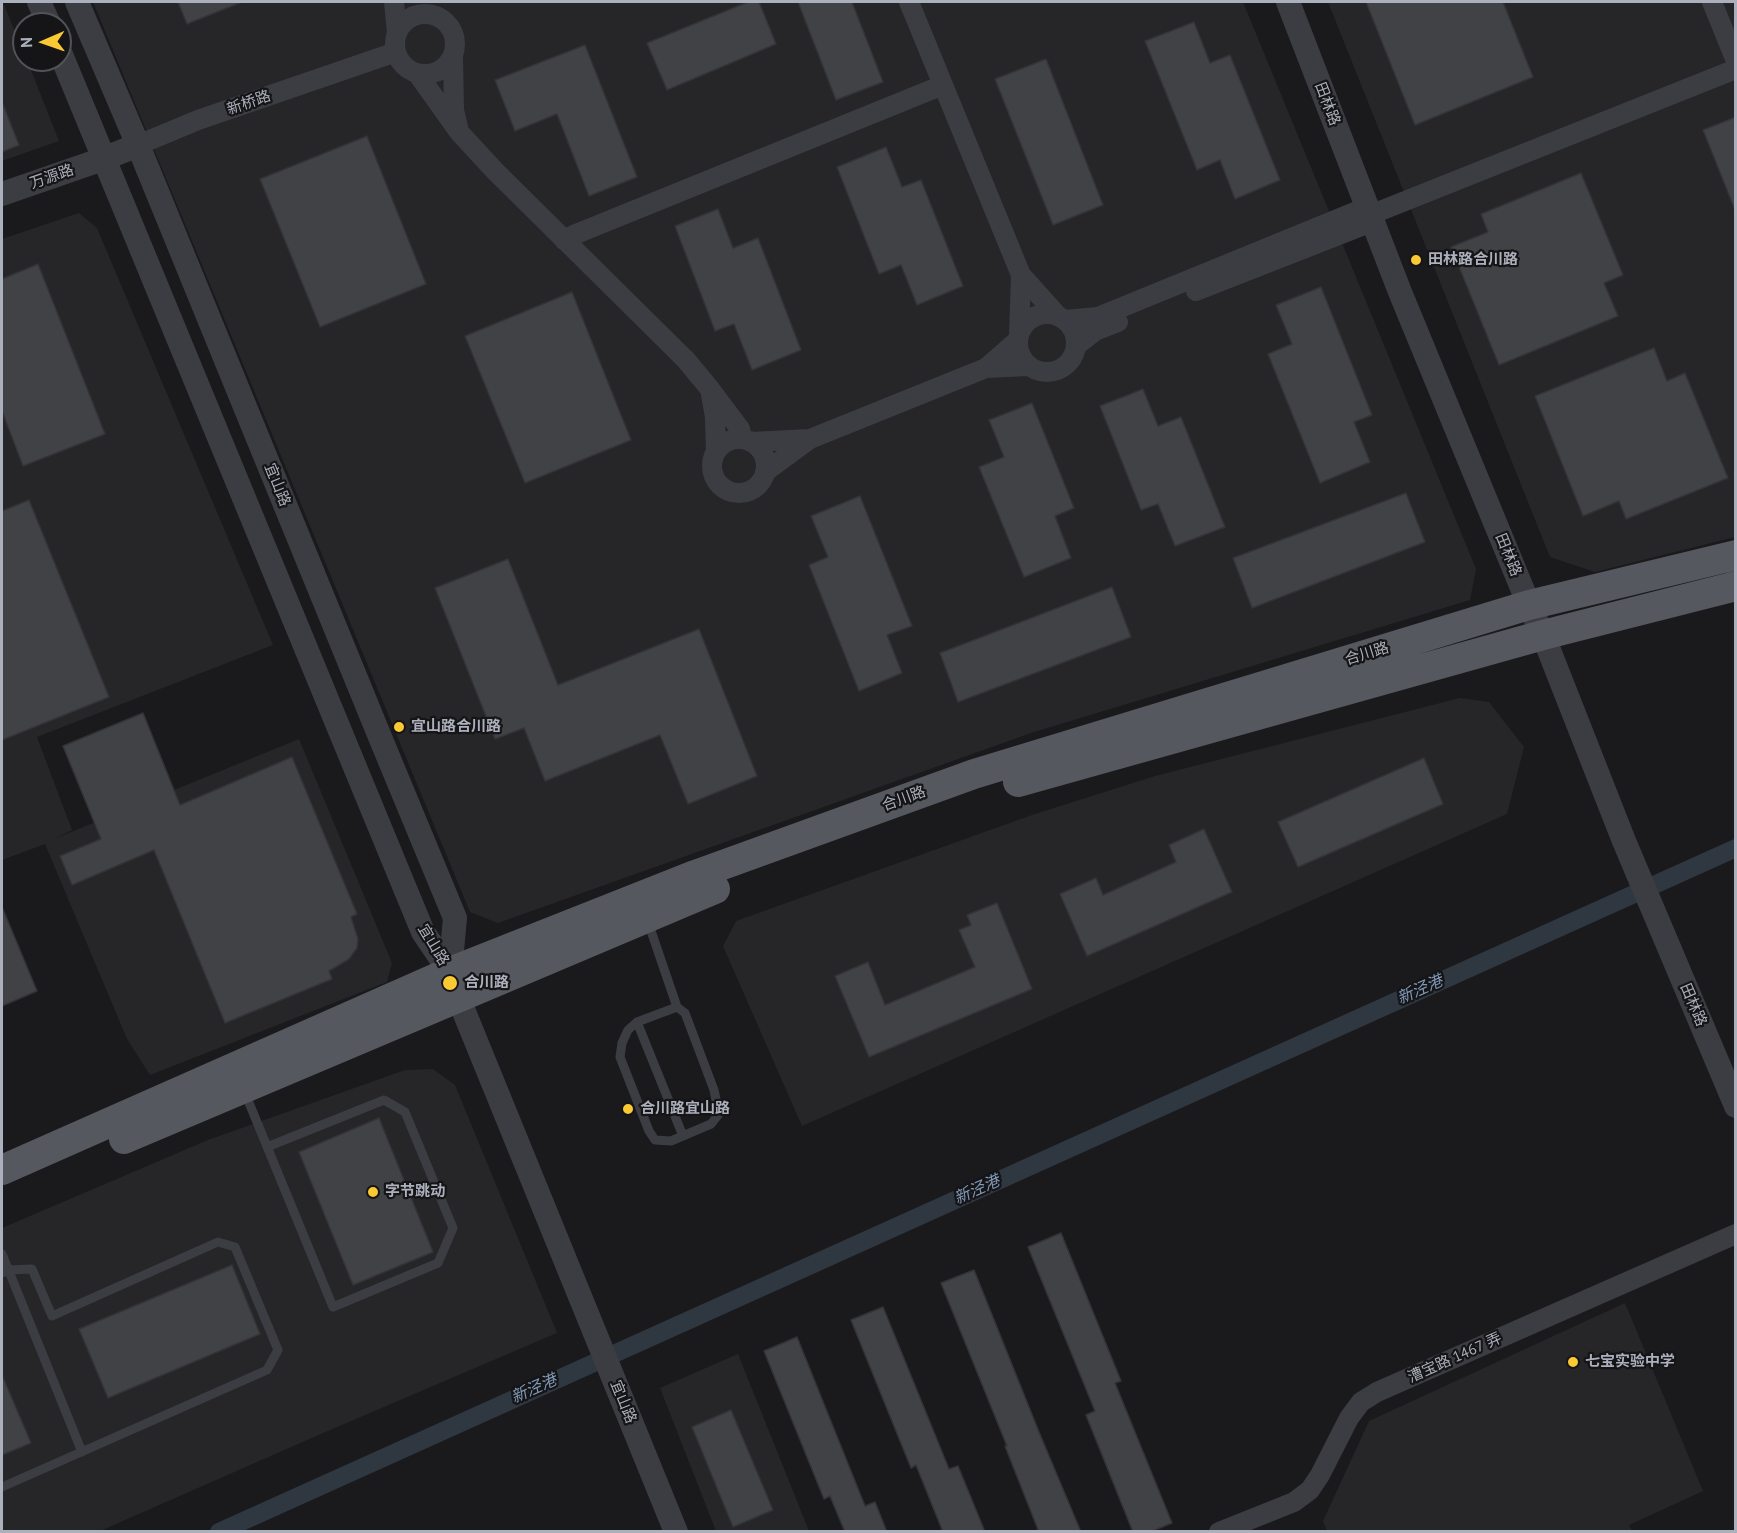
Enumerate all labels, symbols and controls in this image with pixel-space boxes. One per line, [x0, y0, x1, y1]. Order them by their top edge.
north arrow [12, 12, 72, 72]
text: N [16, 37, 36, 48]
street label: 田林路 [1311, 80, 1343, 128]
street label: 新桥路 [225, 87, 273, 119]
street label: 万源路 [28, 161, 76, 193]
place label: 田林路合川路 [1428, 251, 1518, 269]
marker: 田林路合川路 [1409, 253, 1423, 267]
street label: 宜山路 [260, 461, 294, 509]
street label: 田林路 [1491, 531, 1525, 579]
street label: 合川路 [1343, 639, 1391, 669]
place label: 宜山路合川路 [411, 718, 501, 736]
marker: 宜山路合川路 [392, 720, 406, 734]
street label: 合川路 [880, 783, 928, 815]
street label: 宜山路 [414, 921, 452, 969]
water label: 新泾港 [1394, 971, 1446, 1009]
marker: 合川路 [441, 974, 459, 992]
place label: 合川路 [464, 974, 509, 992]
street label: 田林路 [1676, 981, 1710, 1029]
place label: 合川路宜山路 [640, 1100, 730, 1118]
marker: 合川路宜山路 [621, 1102, 635, 1116]
water label: 新泾港 [951, 1171, 1003, 1209]
place label: 字节跳动 [385, 1183, 445, 1201]
marker: 字节跳动 [366, 1185, 380, 1199]
street label: 漕宝路 1467 弄 [1405, 1329, 1505, 1387]
place label: 七宝实验中学 [1585, 1353, 1675, 1371]
marker: 七宝实验中学 [1566, 1355, 1580, 1369]
water label: 新泾港 [508, 1370, 560, 1408]
street label: 宜山路 [606, 1378, 640, 1426]

